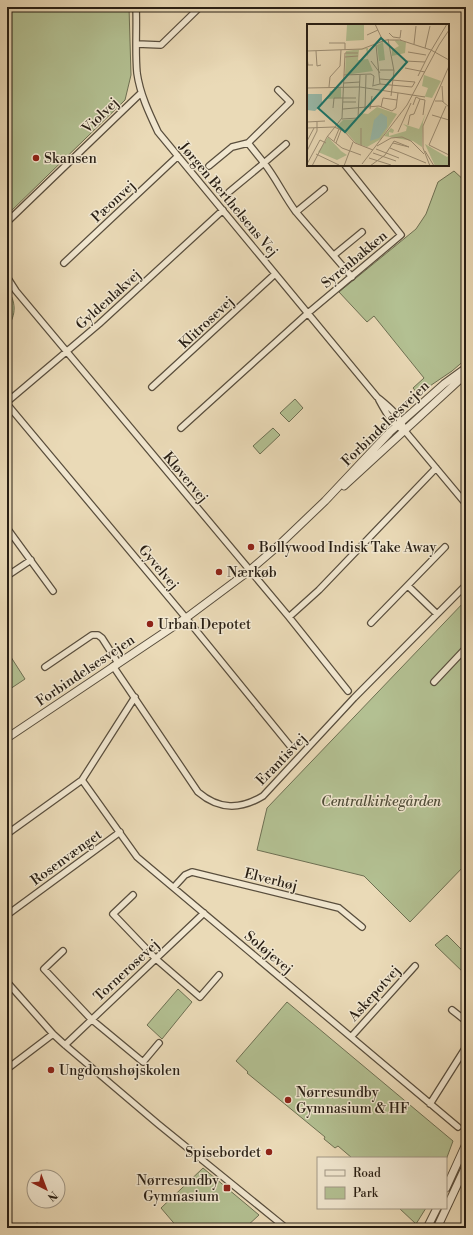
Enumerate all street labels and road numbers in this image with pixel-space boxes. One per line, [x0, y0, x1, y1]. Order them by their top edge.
street label: Violvej [78, 94, 123, 138]
street label: Jørgen Berthelsens Vej [174, 138, 282, 261]
street label: Pæonvej [88, 177, 140, 227]
street label: Syrenbakken [318, 226, 392, 293]
street label: Gyldenlakvej [72, 266, 145, 334]
street label: Klitrosevej [175, 293, 238, 353]
street label: Forbindelsesvejen [338, 377, 434, 470]
street label: Kløvervej [159, 448, 212, 507]
street label: Gyvelvej [134, 541, 182, 594]
street label: Forbindelsesvejen [33, 631, 139, 711]
street label: Erantisvej [252, 730, 311, 790]
street label: Rosenvænget [27, 826, 106, 890]
street label: Elverhøj [242, 865, 299, 895]
street label: Soløjevej [240, 927, 296, 978]
street label: Tornerosevej [90, 936, 163, 1006]
street label: Askepotvej [344, 962, 405, 1026]

